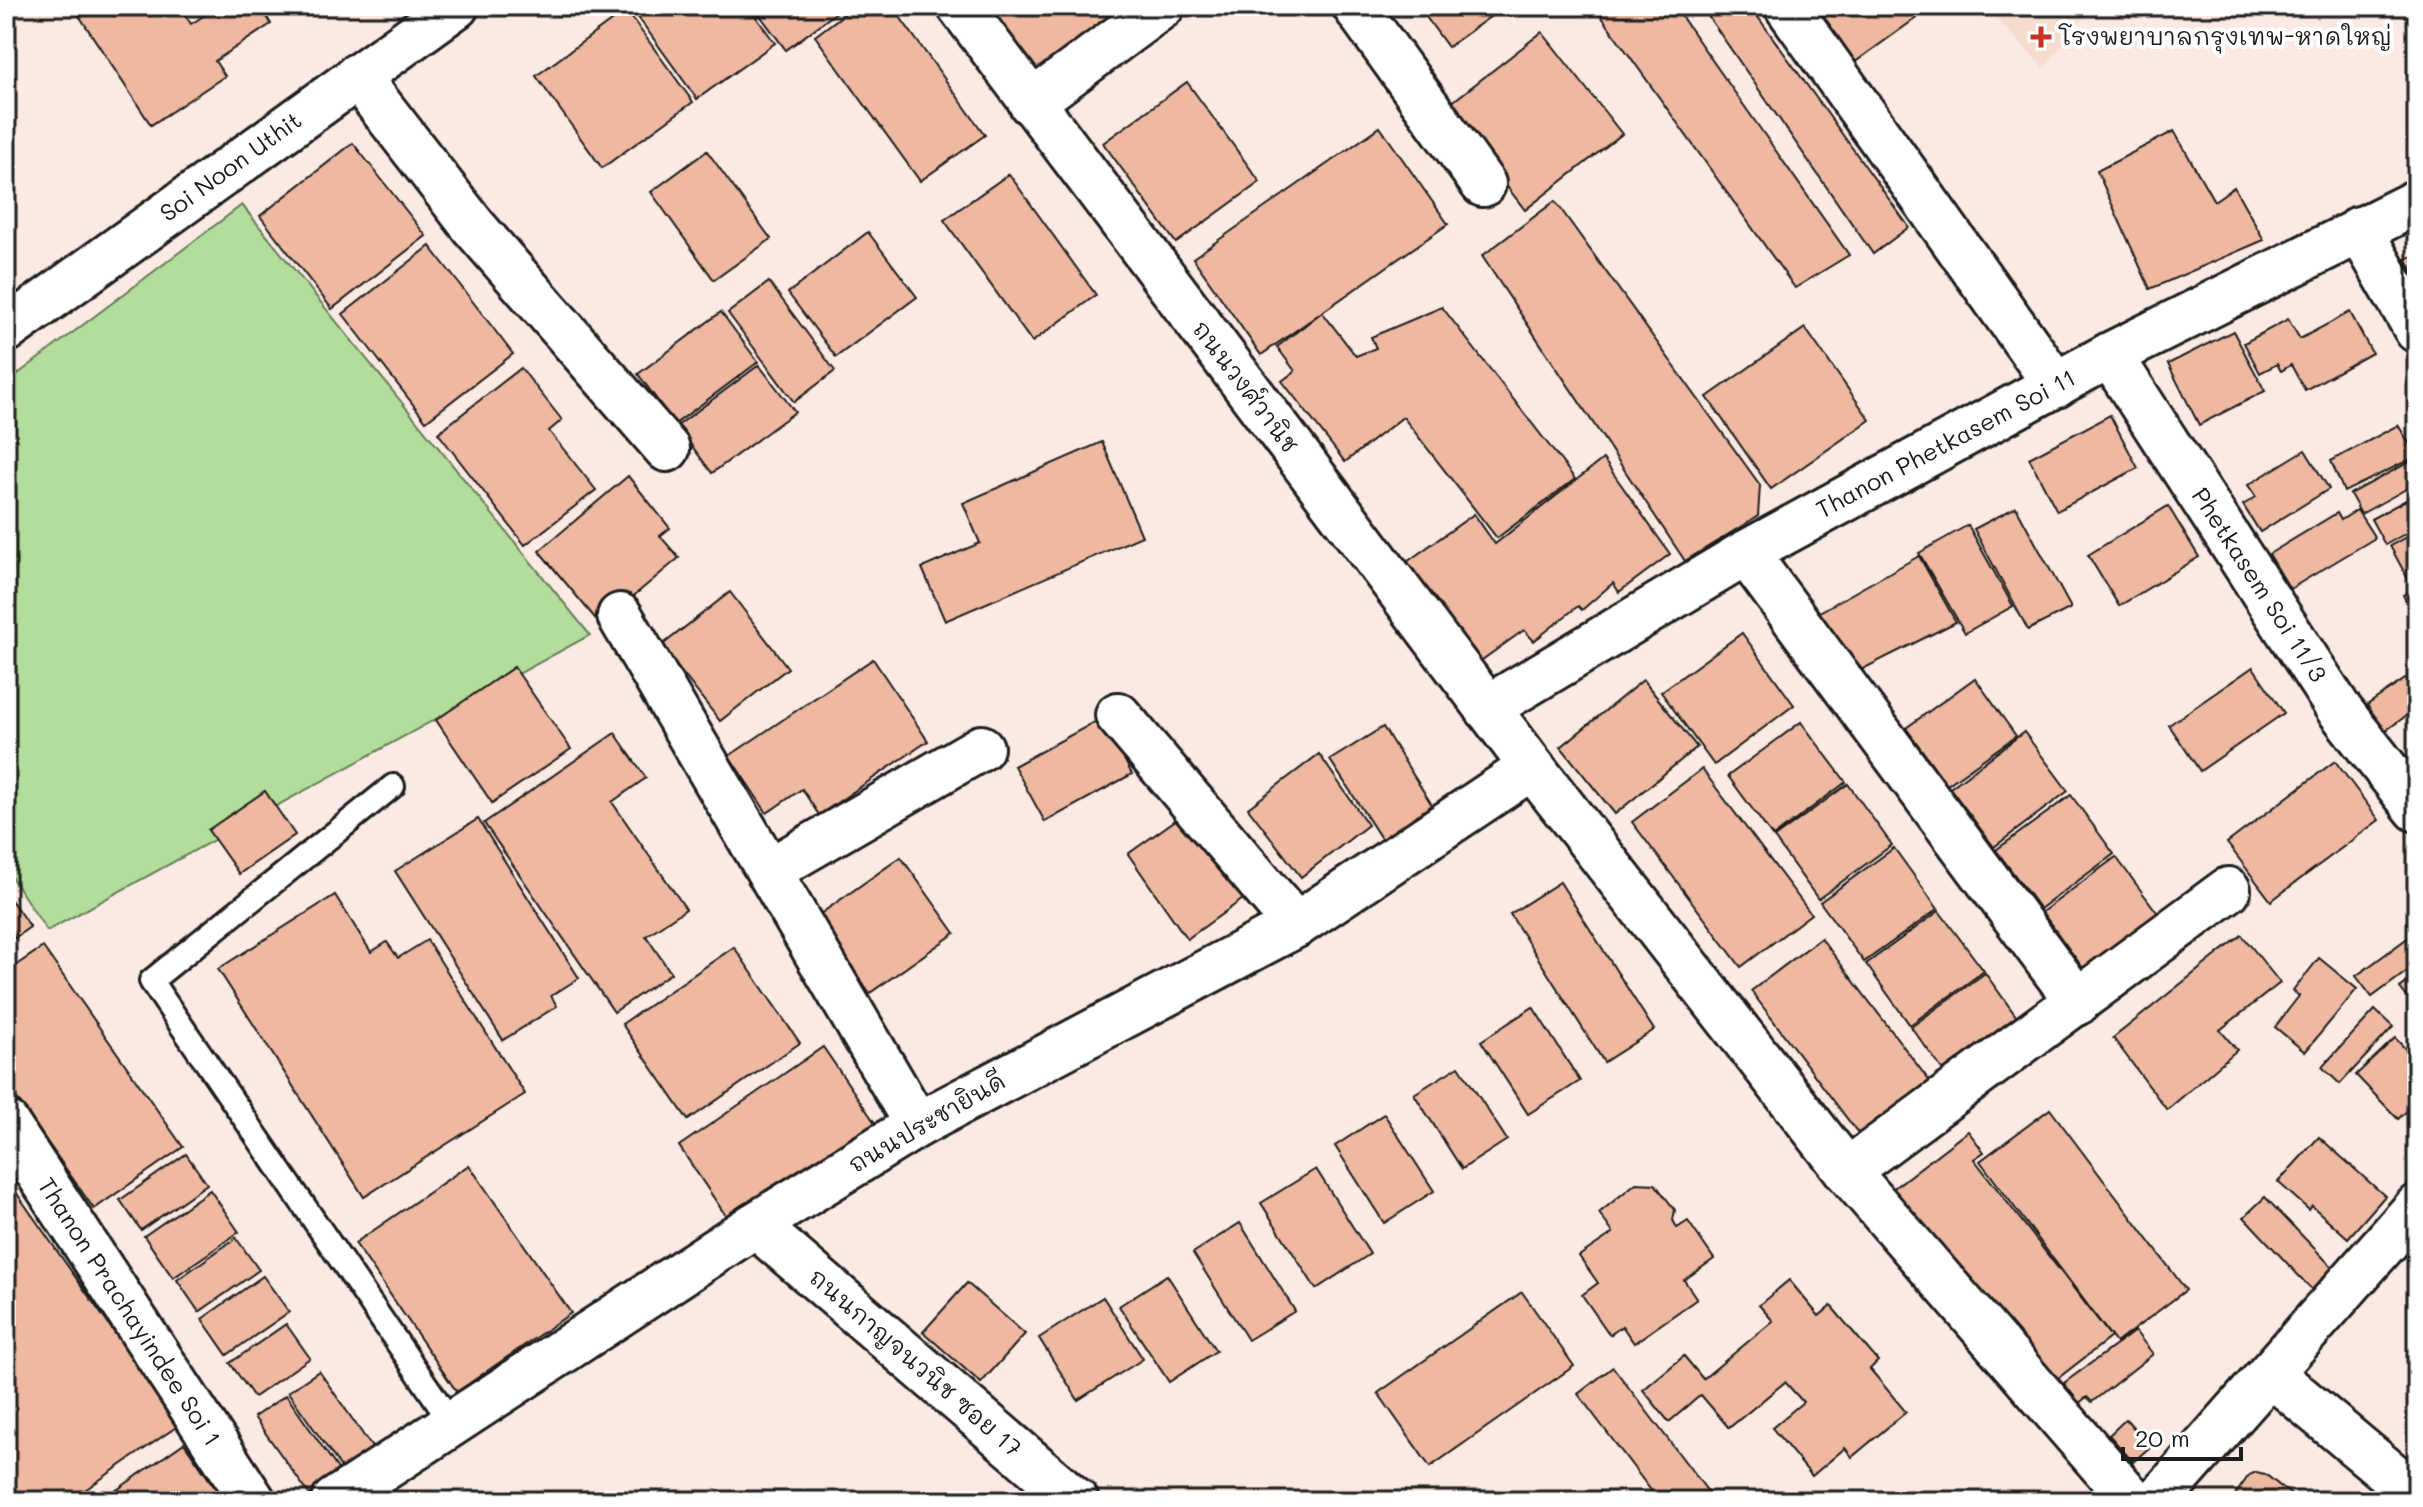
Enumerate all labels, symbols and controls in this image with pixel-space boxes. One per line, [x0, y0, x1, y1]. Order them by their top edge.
place label: โรงพยาบาลกรุงเทพ-หาดใหญ่ [2058, 20, 2392, 54]
marker: โรงพยาบาลกรุงเทพ-หาดใหญ่ [2030, 26, 2052, 48]
street label: Soi Noon Uthit [153, 104, 307, 228]
street label: ถนนวงศ์วานิช [1186, 313, 1307, 458]
street label: Thanon Phetkasem Soi 11 [1810, 361, 2080, 524]
street label: Phetkasem Soi 11/3 [2186, 481, 2335, 687]
street label: ถนนประชายินดี [842, 1064, 1010, 1179]
street label: Thanon Prachayindee Soi 1 [32, 1171, 229, 1451]
street label: ถนนกาญจนวนิช ซอย 17 [803, 1261, 1029, 1463]
scale bar [2123, 1411, 2241, 1461]
text: 20 m [2135, 1422, 2190, 1453]

